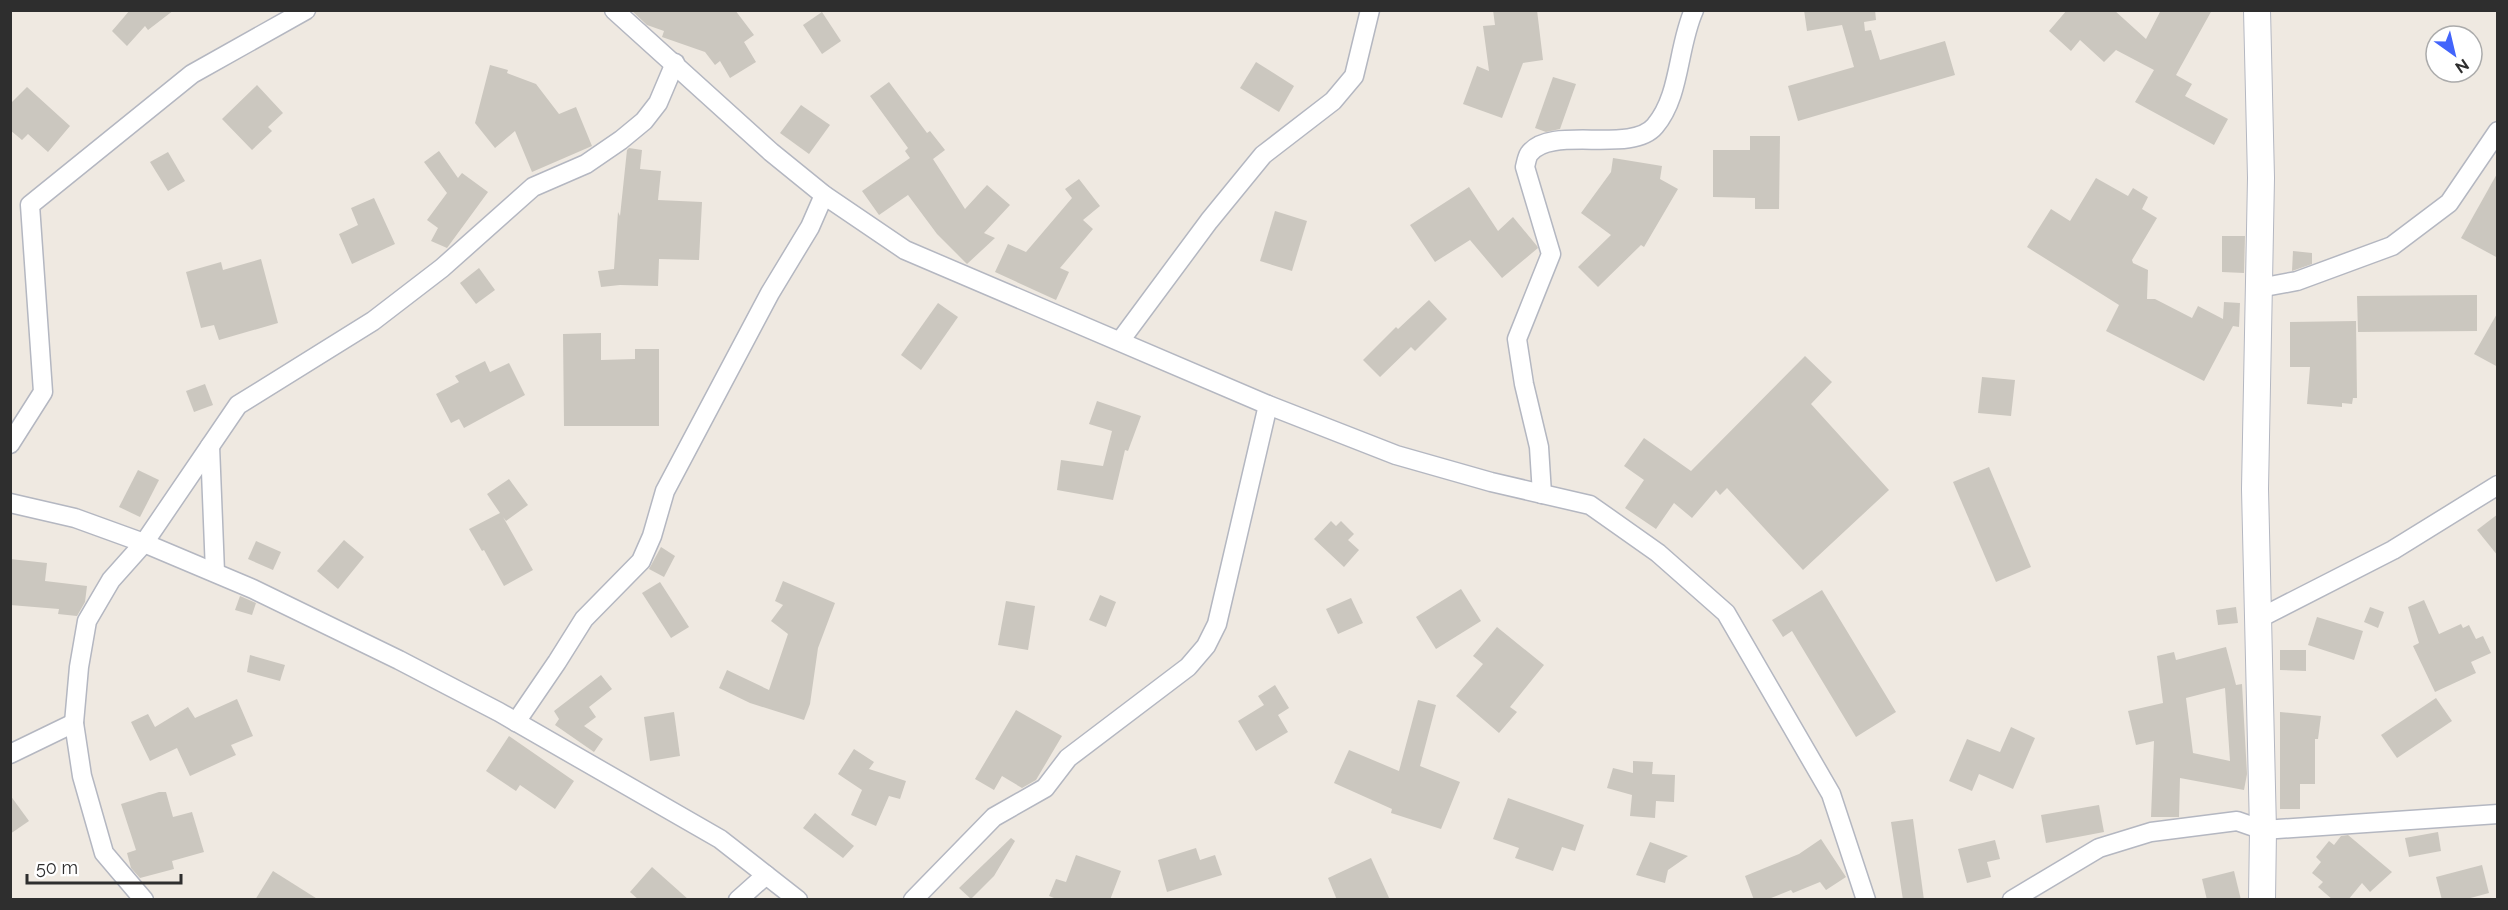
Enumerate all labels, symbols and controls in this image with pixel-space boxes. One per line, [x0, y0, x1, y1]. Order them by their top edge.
north arrow [2424, 24, 2484, 84]
text: N [2452, 55, 2472, 77]
scale bar [27, 847, 182, 885]
text: 50 m [36, 857, 78, 878]

